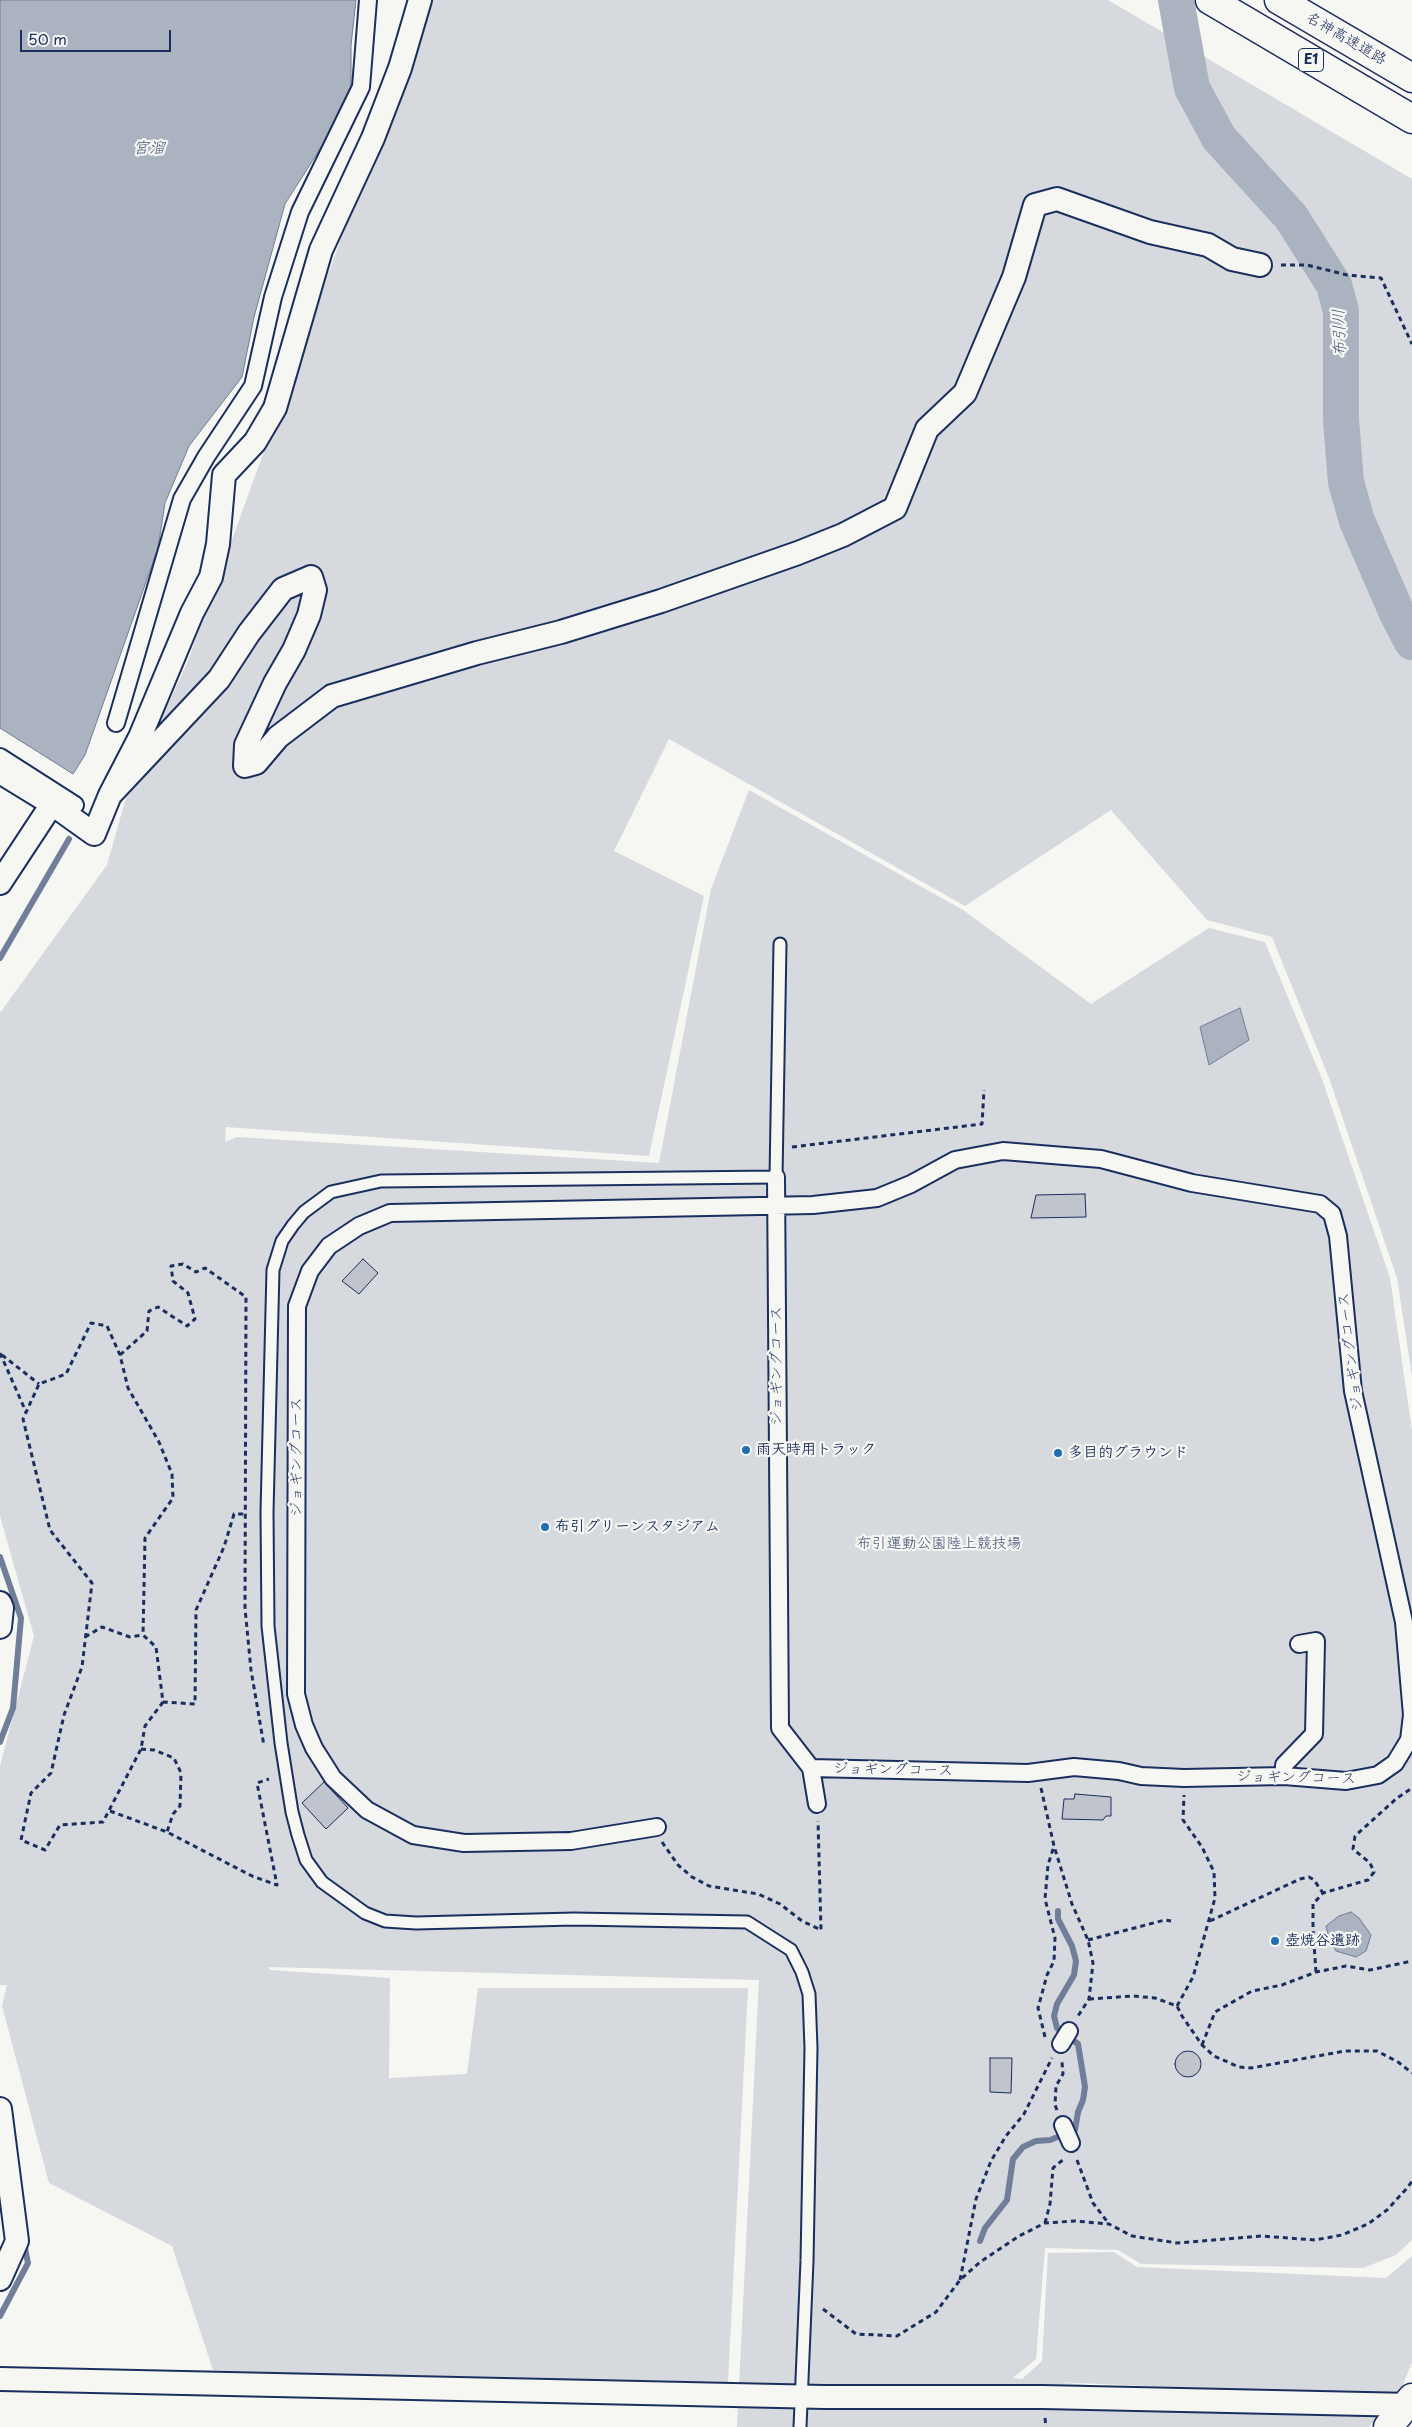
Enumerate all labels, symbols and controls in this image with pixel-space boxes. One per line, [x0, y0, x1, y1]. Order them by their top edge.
street label: 名神高速道路 [1303, 9, 1389, 69]
scale bar [22, 20, 174, 52]
text: 50 m [28, 27, 67, 50]
road number: E1 [1298, 48, 1324, 72]
water label: 宮溜 [133, 139, 165, 159]
water label: 布引川 [1330, 309, 1350, 357]
street label: ジョギングコース [1335, 1291, 1367, 1413]
street label: ジョギングコース [768, 1306, 786, 1426]
street label: ジョギングコース [288, 1397, 306, 1517]
place label: 雨天時用トラック [756, 1441, 876, 1459]
marker: 雨天時用トラック [740, 1444, 752, 1456]
place label: 多目的グラウンド [1068, 1444, 1188, 1462]
marker: 多目的グラウンド [1052, 1447, 1064, 1459]
place label: 布引グリーンスタジアム [555, 1518, 720, 1536]
marker: 布引グリーンスタジアム [539, 1521, 551, 1533]
park label: 布引運動公園陸上競技場 [857, 1535, 1021, 1553]
street label: ジョギングコース [833, 1760, 953, 1780]
street label: ジョギングコース [1236, 1768, 1356, 1788]
place label: 壺焼谷遺跡 [1285, 1932, 1360, 1950]
marker: 壺焼谷遺跡 [1269, 1935, 1281, 1947]

